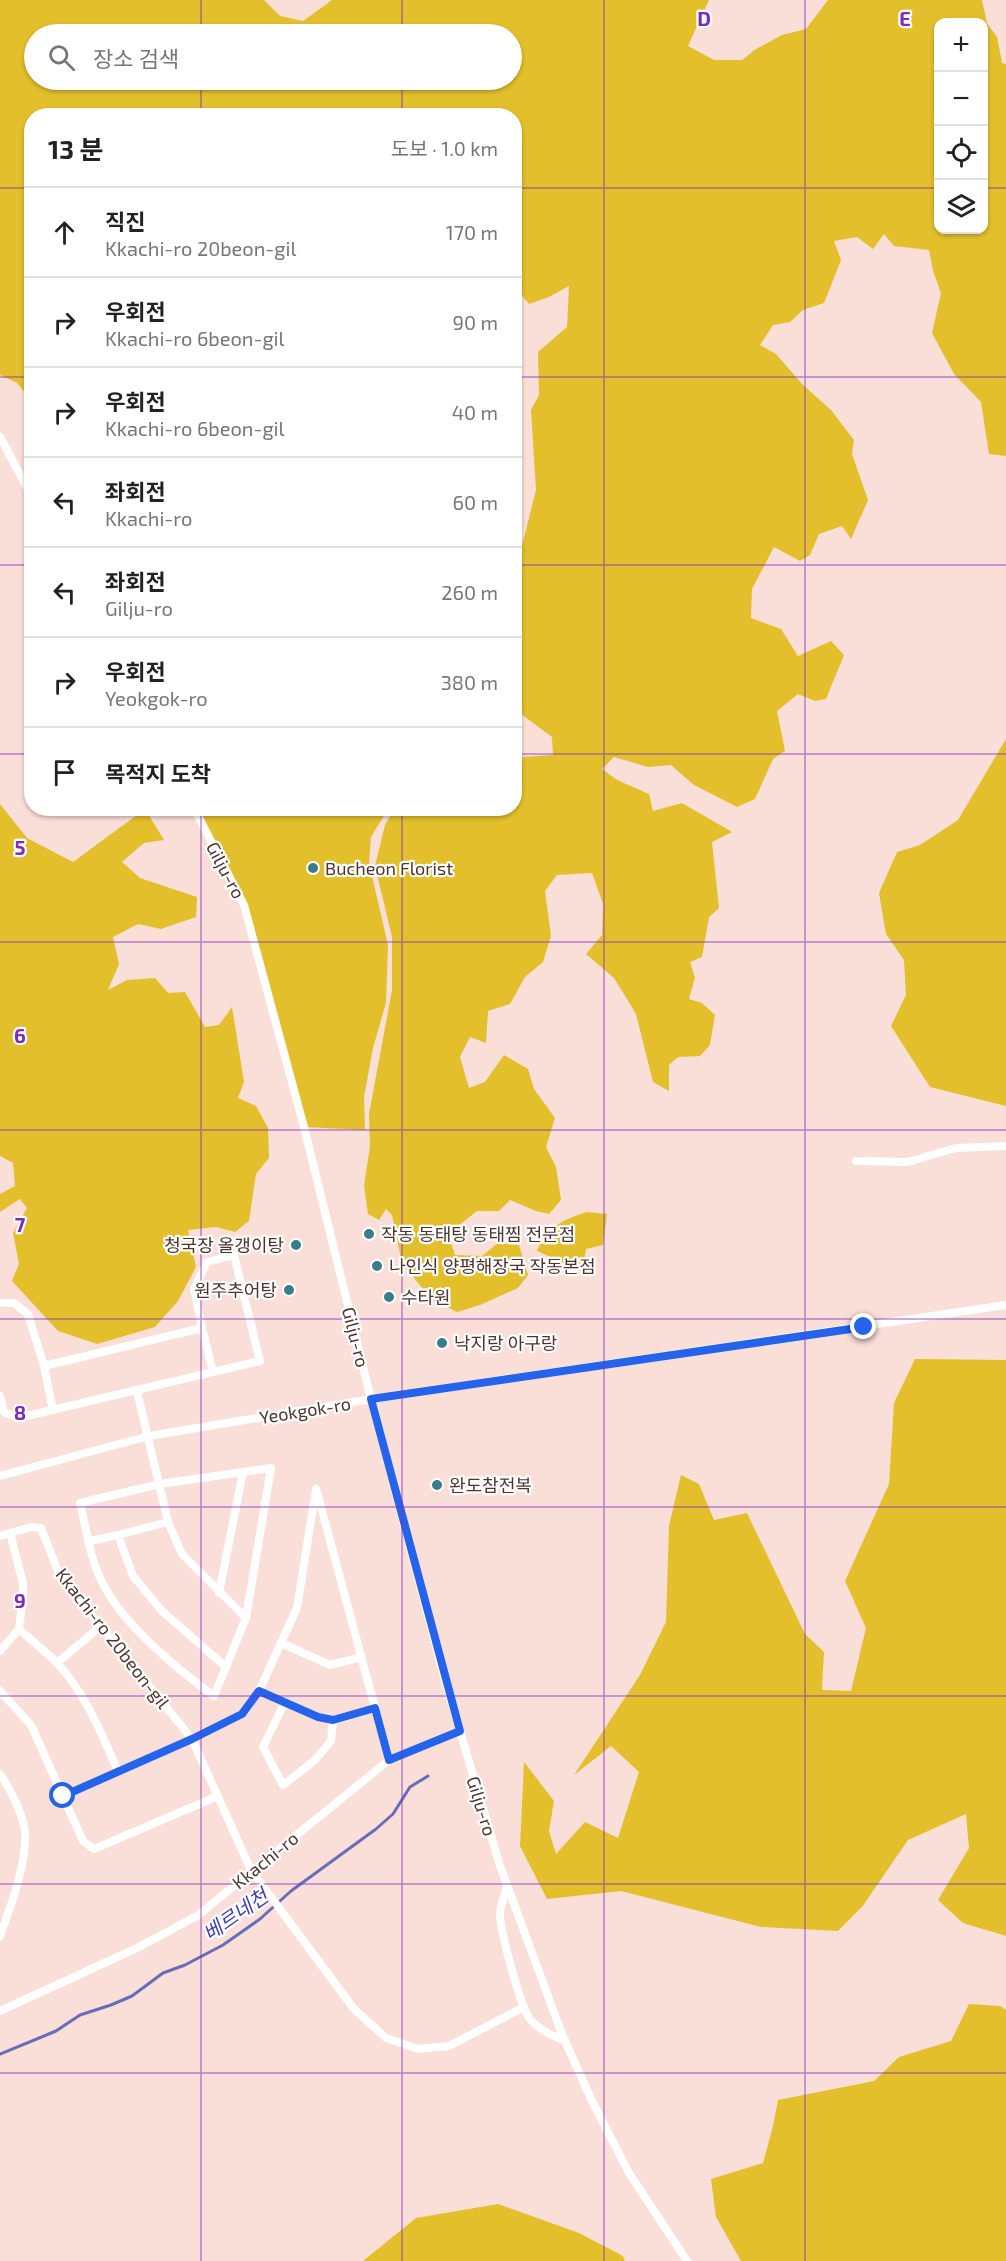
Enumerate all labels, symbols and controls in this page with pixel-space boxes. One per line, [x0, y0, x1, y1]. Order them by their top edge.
text: D [697, 6, 711, 30]
text: E [899, 6, 911, 30]
map controls [934, 18, 988, 234]
button: + [934, 18, 988, 72]
search box [24, 24, 522, 90]
icon: search [45, 41, 78, 74]
text: 장소 검색 [93, 45, 179, 71]
button: − [934, 72, 988, 126]
button: locate [934, 126, 988, 180]
text: 13 분 [48, 133, 104, 164]
text: 도보 · 1.0 km [391, 136, 498, 160]
button: layers [934, 180, 988, 234]
text: 직진 [105, 208, 145, 234]
icon: ahead [48, 216, 81, 249]
text: 170 m [446, 220, 498, 244]
text: Kkachi-ro 20beon-gil [105, 236, 296, 260]
text: 우회전 [105, 298, 166, 324]
icon: right [48, 306, 81, 339]
text: 90 m [453, 310, 498, 334]
text: Kkachi-ro 6beon-gil [105, 326, 285, 350]
text: 우회전 [105, 388, 166, 414]
icon: right [48, 396, 81, 429]
text: 40 m [452, 400, 498, 424]
text: Kkachi-ro 6beon-gil [105, 416, 285, 440]
text: 좌회전 [105, 478, 166, 504]
icon: left [48, 486, 81, 519]
text: 60 m [453, 490, 498, 514]
text: Kkachi-ro [105, 506, 192, 530]
text: 좌회전 [105, 568, 166, 594]
icon: left [48, 576, 81, 609]
text: 260 m [441, 580, 498, 604]
text: Gilju-ro [105, 596, 173, 620]
text: 우회전 [105, 658, 166, 684]
icon: right [48, 666, 81, 699]
text: 380 m [441, 670, 498, 694]
text: Yeokgok-ro [105, 686, 208, 710]
icon: arrive [48, 756, 81, 789]
text: 목적지 도착 [105, 760, 211, 786]
text: 5 [14, 835, 26, 859]
street label: Gilju-ro [202, 838, 250, 902]
place label: Bucheon Florist [325, 857, 453, 879]
marker: Bucheon Florist [306, 861, 320, 875]
text: 6 [14, 1023, 26, 1047]
text: 7 [15, 1212, 26, 1236]
place label: 작동 동태탕 동태찜 전문점 [381, 1223, 575, 1245]
marker: 작동 동태탕 동태찜 전문점 [362, 1227, 376, 1241]
place label: 청국장 올갱이탕 [164, 1234, 284, 1256]
marker: 청국장 올갱이탕 [289, 1238, 303, 1252]
place label: 나인식 양평해장국 작동본점 [389, 1255, 596, 1277]
marker: 나인식 양평해장국 작동본점 [370, 1259, 384, 1273]
place label: 원주추어탕 [194, 1279, 277, 1301]
marker: 원주추어탕 [282, 1283, 296, 1297]
place label: 수타원 [401, 1286, 451, 1308]
marker: 수타원 [382, 1290, 396, 1304]
street label: Gilju-ro [338, 1305, 374, 1369]
route end [850, 1313, 876, 1339]
place label: 낙지랑 아구랑 [454, 1332, 557, 1354]
marker: 낙지랑 아구랑 [435, 1336, 449, 1350]
street label: Yeokgok-ro [258, 1392, 352, 1428]
text: 8 [14, 1400, 26, 1424]
place label: 완도참전복 [449, 1474, 532, 1496]
marker: 완도참전복 [430, 1478, 444, 1492]
street label: Kkachi-ro 20beon-gil [51, 1563, 175, 1713]
text: 9 [14, 1588, 26, 1612]
street label: Gilju-ro [463, 1774, 501, 1838]
route start [49, 1782, 75, 1808]
street label: Kkachi-ro [227, 1827, 303, 1893]
water label: 베르네천 [198, 1882, 274, 1945]

